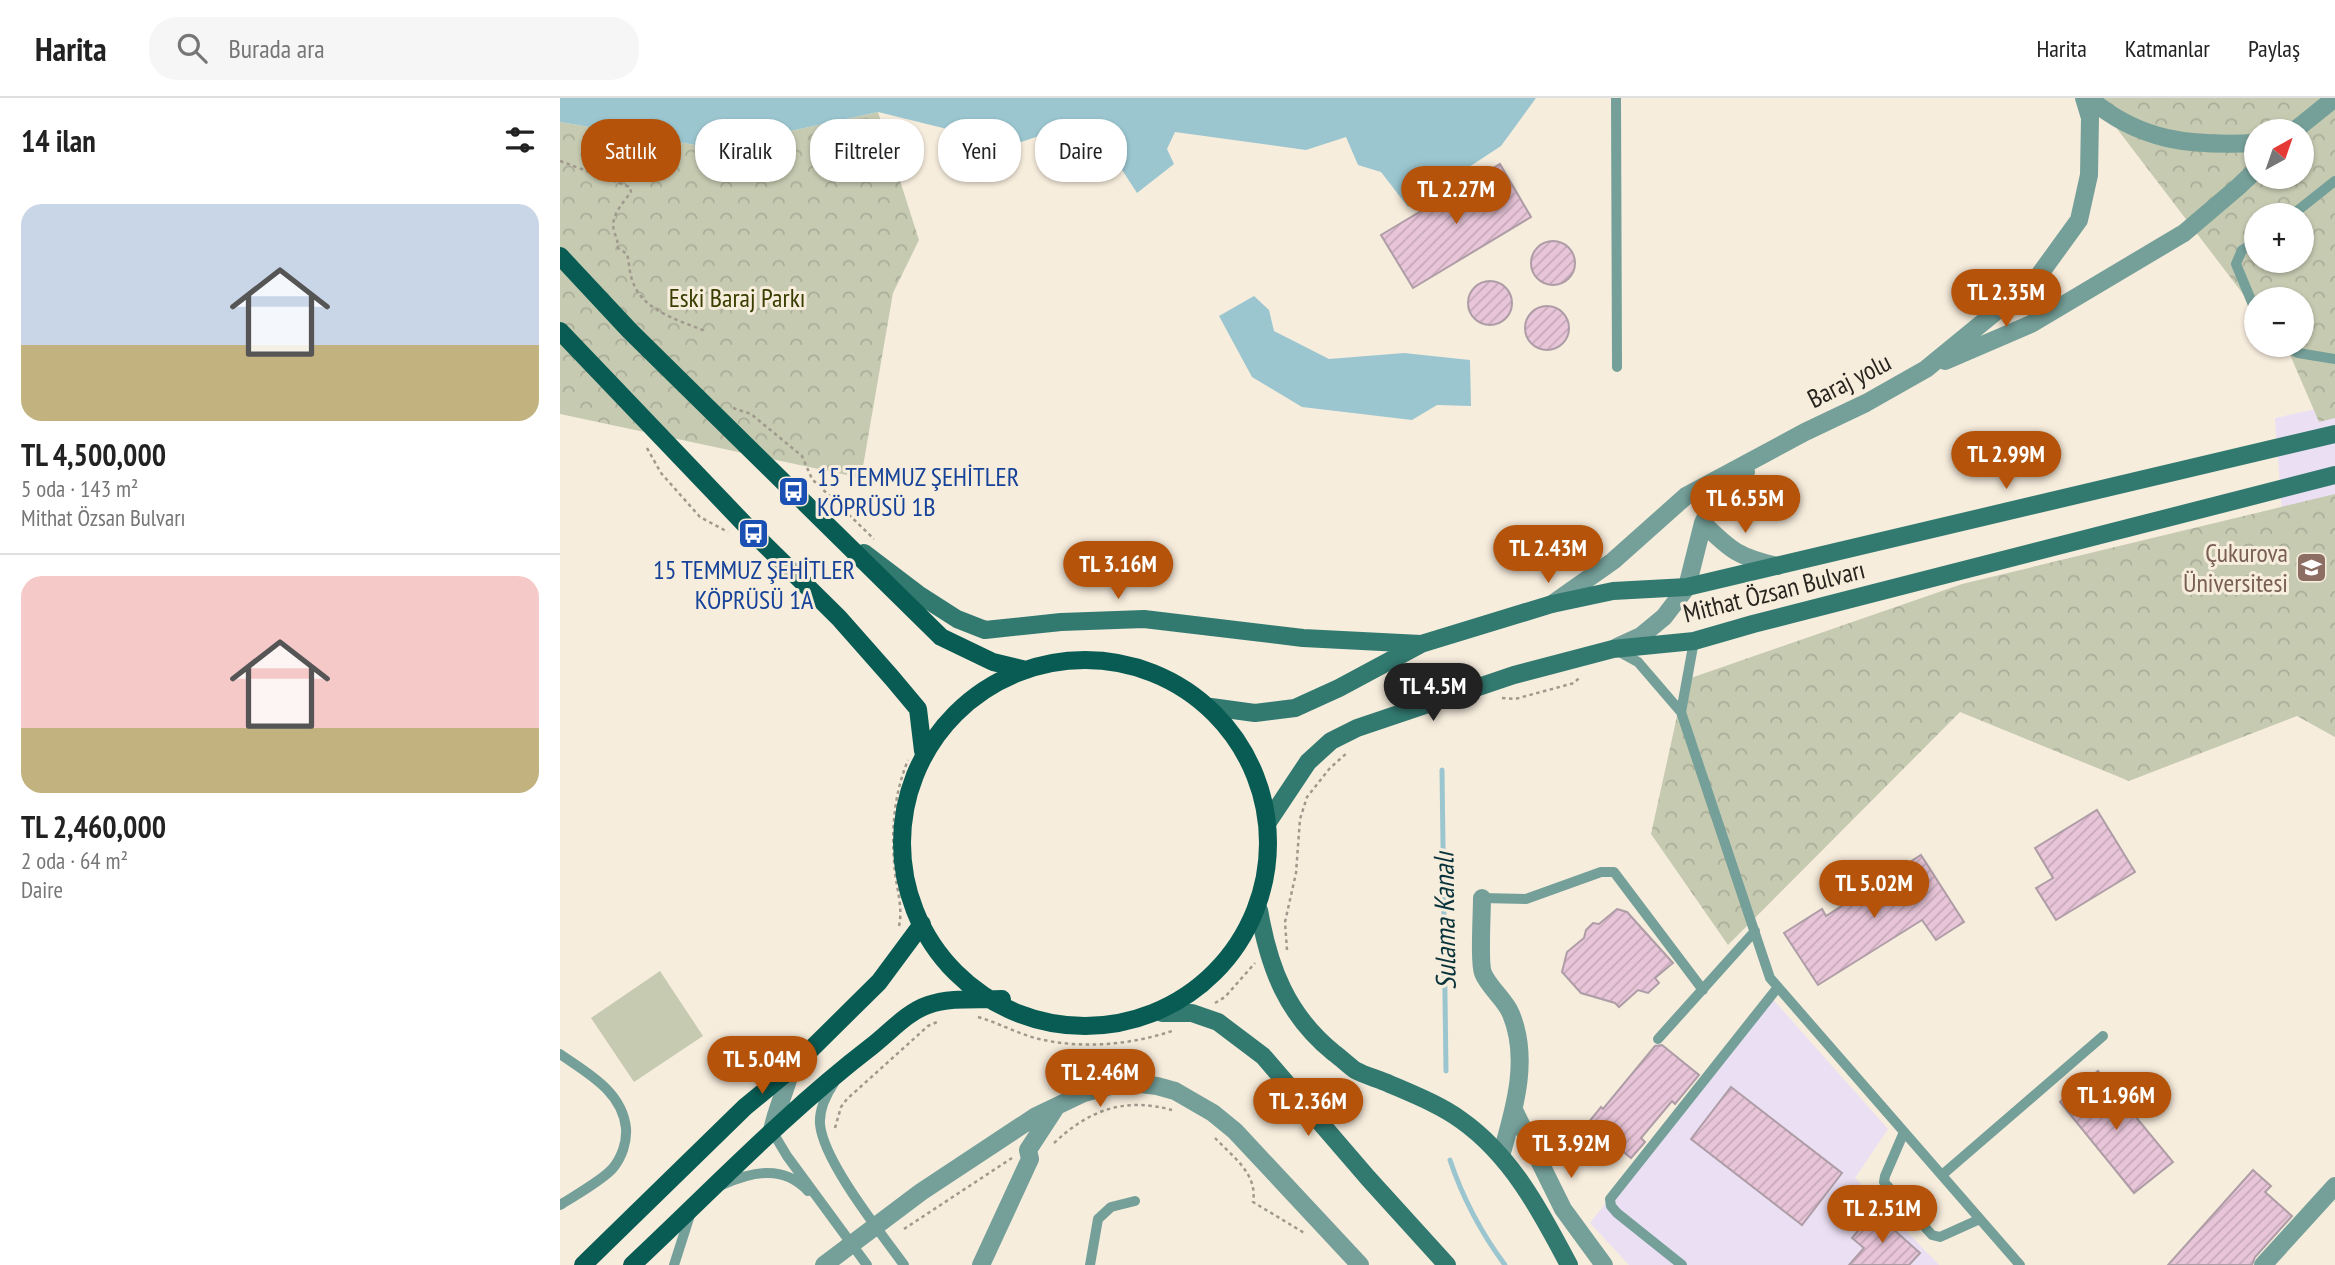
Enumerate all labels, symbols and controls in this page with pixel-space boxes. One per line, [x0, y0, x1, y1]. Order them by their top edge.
search box [149, 17, 639, 80]
text: Harita [35, 27, 107, 70]
icon: search [173, 29, 211, 67]
text: Burada ara [229, 32, 325, 65]
text: Harita [2036, 33, 2087, 64]
text: Katmanlar [2125, 33, 2210, 64]
text: Paylaş [2248, 33, 2300, 64]
chip: Satılık [581, 119, 681, 182]
chip: Kiralık [695, 119, 796, 182]
chip: Filtreler [810, 119, 924, 182]
chip: Yeni [938, 119, 1021, 182]
chip: Daire [1035, 119, 1127, 182]
north arrow [2244, 119, 2314, 189]
map controls [2244, 119, 2314, 357]
text: 14 ilan [21, 121, 96, 160]
icon: filters [501, 121, 539, 159]
pin: TL 2.27M [1384, 166, 1528, 226]
text: TL 2.27M [1417, 174, 1495, 203]
button: + [2244, 203, 2314, 273]
icon: home [217, 249, 343, 375]
pin: TL 2.35M [1934, 270, 2078, 329]
text: TL 2.35M [1967, 277, 2045, 306]
park label: Eski Baraj Parkı [669, 281, 805, 314]
button: − [2244, 287, 2314, 357]
street label: Baraj yolu [1802, 345, 1896, 415]
pin: TL 2.99M [1934, 432, 2078, 491]
text: TL 4,500,000 [21, 435, 166, 474]
text: TL 2.99M [1967, 439, 2045, 468]
place label: 15 TEMMUZ ŞEHİTLER KÖPRÜSÜ 1B [817, 460, 1019, 523]
text: 5 oda · 143 m² [21, 474, 138, 503]
bus stop icon: 15 TEMMUZ ŞEHİTLER KÖPRÜSÜ 1B [777, 474, 811, 508]
pin: TL 6.55M [1673, 476, 1817, 535]
text: TL 6.55M [1706, 483, 1784, 512]
text: Mithat Özsan Bulvarı [21, 503, 186, 532]
bus stop icon: 15 TEMMUZ ŞEHİTLER KÖPRÜSÜ 1A [737, 517, 771, 551]
pin: TL 2.43M [1476, 526, 1620, 585]
text: TL 2.43M [1509, 533, 1587, 562]
place label: Çukurova Üniversitesi [2183, 536, 2288, 599]
pin: TL 3.16M [1046, 542, 1190, 601]
text: TL 3.16M [1079, 549, 1157, 578]
school or university icon: Çukurova Üniversitesi [2294, 550, 2328, 584]
street label: Mithat Özsan Bulvarı [1680, 552, 1868, 630]
place label: 15 TEMMUZ ŞEHİTLER KÖPRÜSÜ 1A [653, 553, 855, 616]
icon: home [217, 621, 343, 747]
pin: TL 4.5M [1368, 664, 1498, 723]
text: TL 4.5M [1400, 671, 1466, 700]
text: TL 2,460,000 [21, 807, 166, 846]
text: 2 oda · 64 m² [21, 846, 128, 875]
water label: Sulama Kanalı [1424, 850, 1464, 990]
pin: TL 5.02M [1802, 860, 1946, 920]
text: TL 5.02M [1835, 868, 1913, 897]
text: Daire [21, 875, 63, 904]
pin: TL 5.04M [690, 1037, 834, 1096]
text: TL 5.04M [723, 1044, 801, 1073]
pin: TL 2.46M [1028, 1049, 1172, 1109]
text: TL 2.46M [1061, 1057, 1139, 1086]
pin: TL 1.96M [2044, 1072, 2188, 1132]
pin: TL 2.36M [1236, 1079, 1380, 1138]
text: TL 1.96M [2077, 1080, 2155, 1109]
text: TL 2.36M [1269, 1086, 1347, 1115]
pin: TL 3.92M [1499, 1121, 1643, 1180]
text: TL 3.92M [1532, 1128, 1610, 1157]
pin: TL 2.51M [1810, 1186, 1954, 1245]
text: TL 2.51M [1843, 1193, 1921, 1222]

